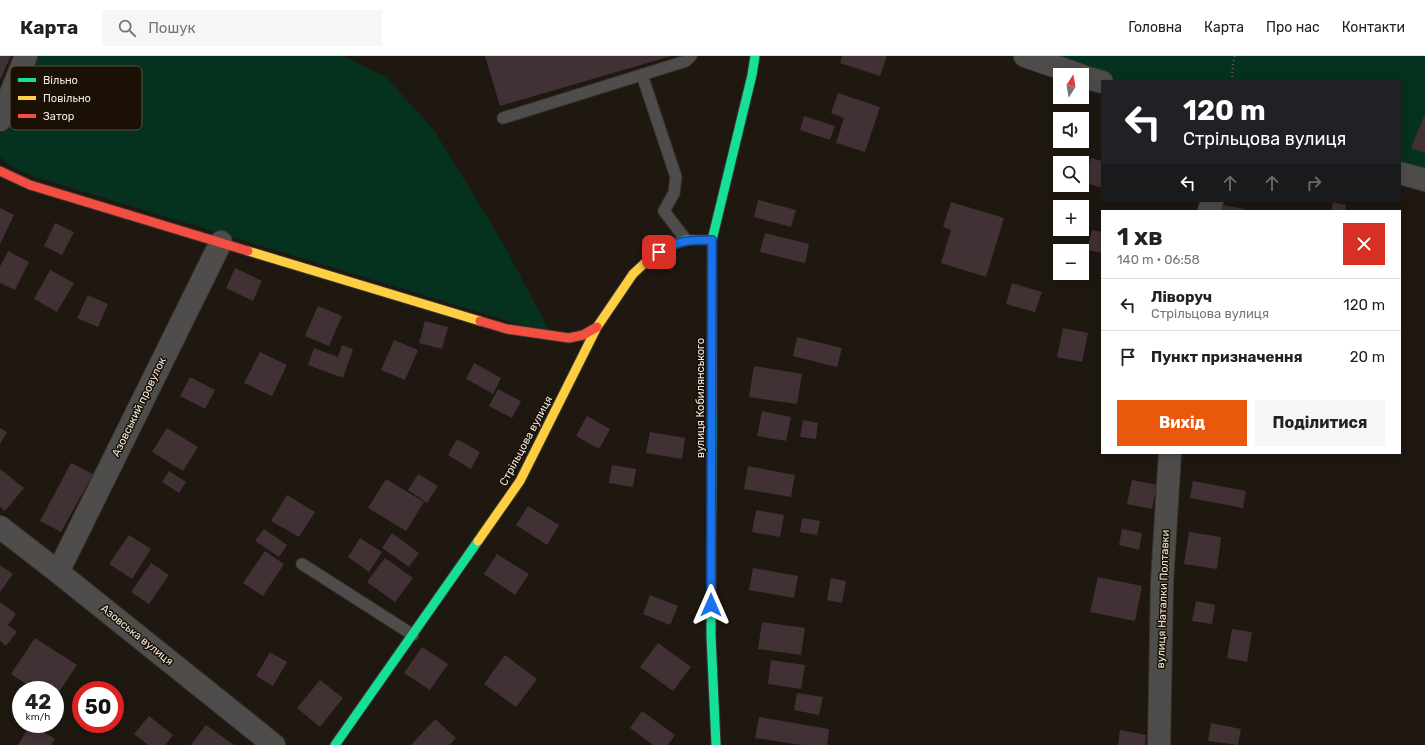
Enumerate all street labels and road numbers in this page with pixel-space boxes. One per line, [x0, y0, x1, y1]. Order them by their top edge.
street label: вулиця Кобилянського [694, 338, 707, 458]
street label: Азовський провулок [109, 355, 169, 459]
street label: Стрільцова вулиця [497, 394, 555, 488]
street label: вулиця Наталки Полтавки [1154, 529, 1172, 669]
street label: Азовська вулиця [98, 602, 176, 668]

